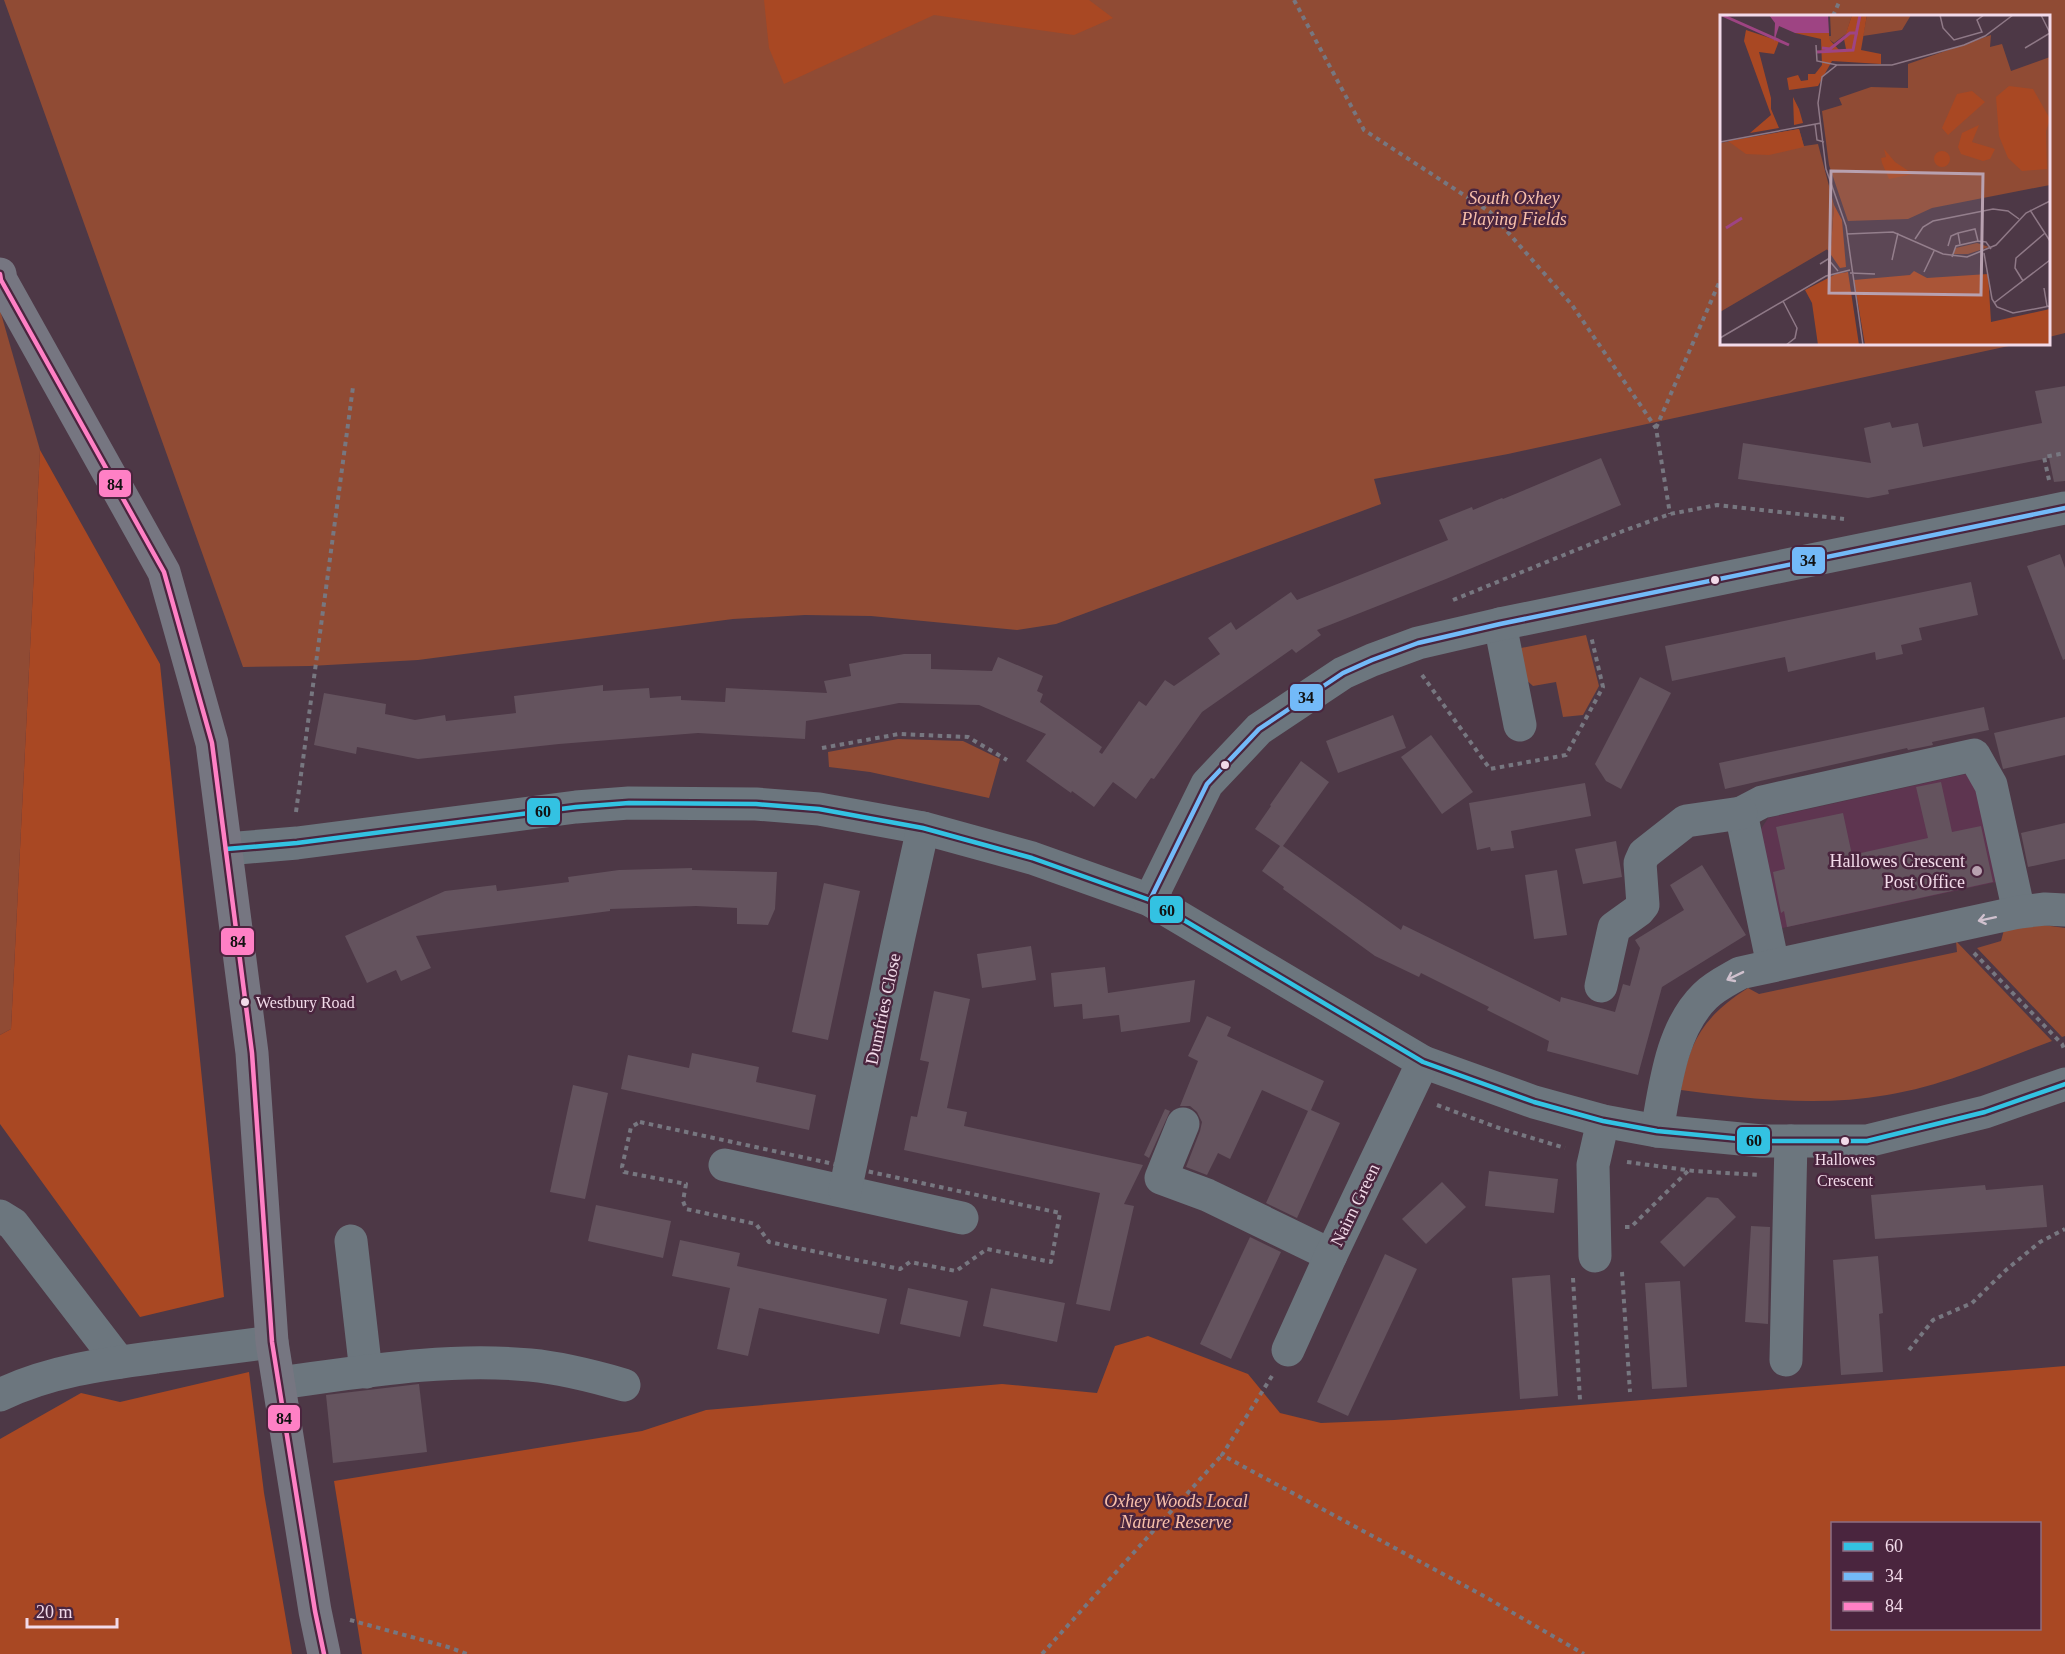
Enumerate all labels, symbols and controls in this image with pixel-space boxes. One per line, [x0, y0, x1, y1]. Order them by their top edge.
inset map [1720, 15, 2050, 345]
park label: South Oxhey Playing Fields [1460, 188, 1567, 229]
line badge: 84 [98, 469, 132, 498]
text: 84 [107, 476, 123, 493]
line badge: 34 [1791, 546, 1826, 575]
text: 34 [1800, 552, 1816, 569]
unlabelled marker [1709, 574, 1721, 586]
line badge: 34 [1289, 683, 1324, 712]
text: 34 [1298, 689, 1314, 706]
unlabelled marker [1219, 759, 1231, 771]
line badge: 60 [526, 797, 561, 826]
text: 60 [535, 803, 551, 820]
place label: Hallowes Crescent Post Office [1830, 851, 1965, 892]
marker: Hallowes Crescent Post Office [1970, 864, 1984, 878]
line badge: 60 [1149, 895, 1184, 924]
text: 60 [1159, 902, 1175, 919]
one-way arrow [1977, 914, 1997, 925]
line badge: 84 [220, 927, 255, 956]
text: 84 [230, 933, 246, 950]
street label: Dumfries Close [861, 951, 905, 1067]
one-way arrow [1727, 971, 1745, 983]
place label: Westbury Road [256, 994, 355, 1012]
marker: Westbury Road [239, 996, 251, 1008]
line badge: 60 [1736, 1126, 1771, 1155]
text: 60 [1746, 1132, 1762, 1149]
marker: Hallowes Crescent [1839, 1135, 1851, 1147]
place label: Hallowes Crescent [1815, 1151, 1875, 1189]
street label: Nairn Green [1326, 1160, 1384, 1250]
line badge: 84 [267, 1404, 301, 1432]
text: 84 [276, 1410, 292, 1427]
park label: Oxhey Woods Local Nature Reserve [1104, 1491, 1248, 1532]
legend [1831, 1522, 2041, 1630]
text: 60 [1885, 1536, 1903, 1556]
text: 34 [1885, 1566, 1903, 1586]
scale bar [27, 1591, 117, 1629]
text: 84 [1885, 1596, 1903, 1616]
text: 20 m [36, 1602, 73, 1622]

